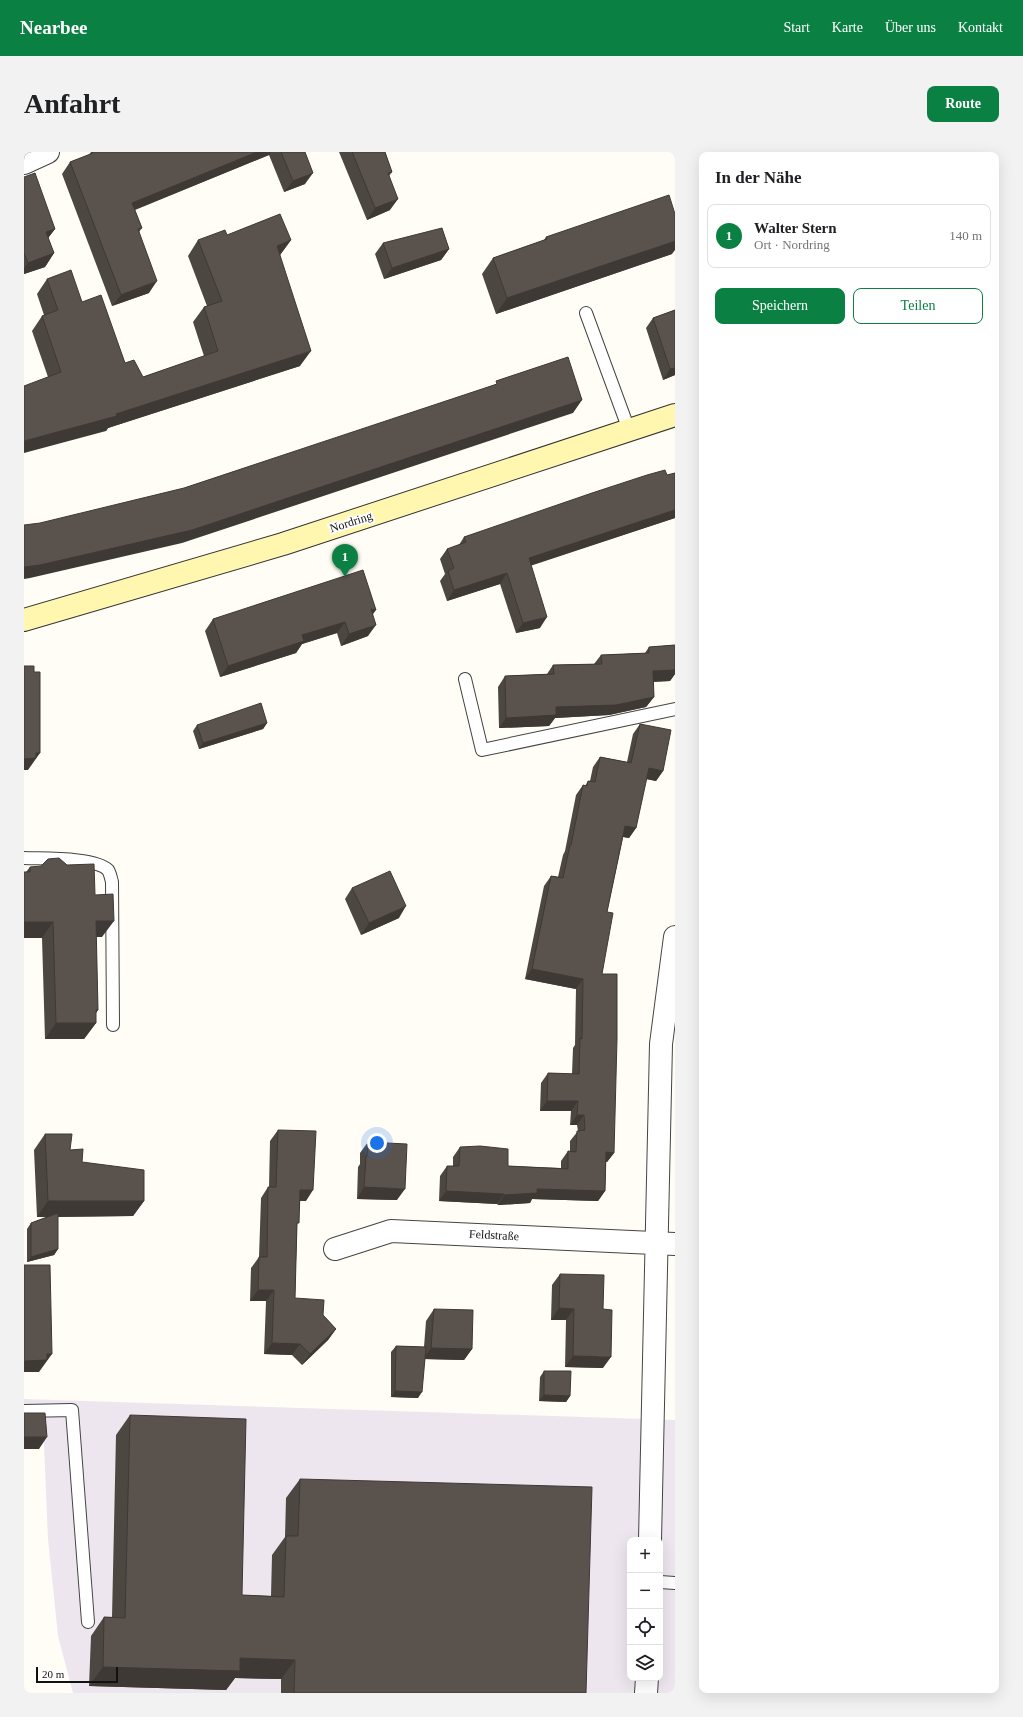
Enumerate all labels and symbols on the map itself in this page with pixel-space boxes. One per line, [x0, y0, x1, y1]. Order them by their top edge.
street label: Nordring [328, 509, 374, 535]
pin: 1 [332, 544, 358, 577]
your location [367, 1133, 387, 1153]
street label: Feldstraße [469, 1227, 519, 1243]
scale bar [36, 1665, 118, 1684]

